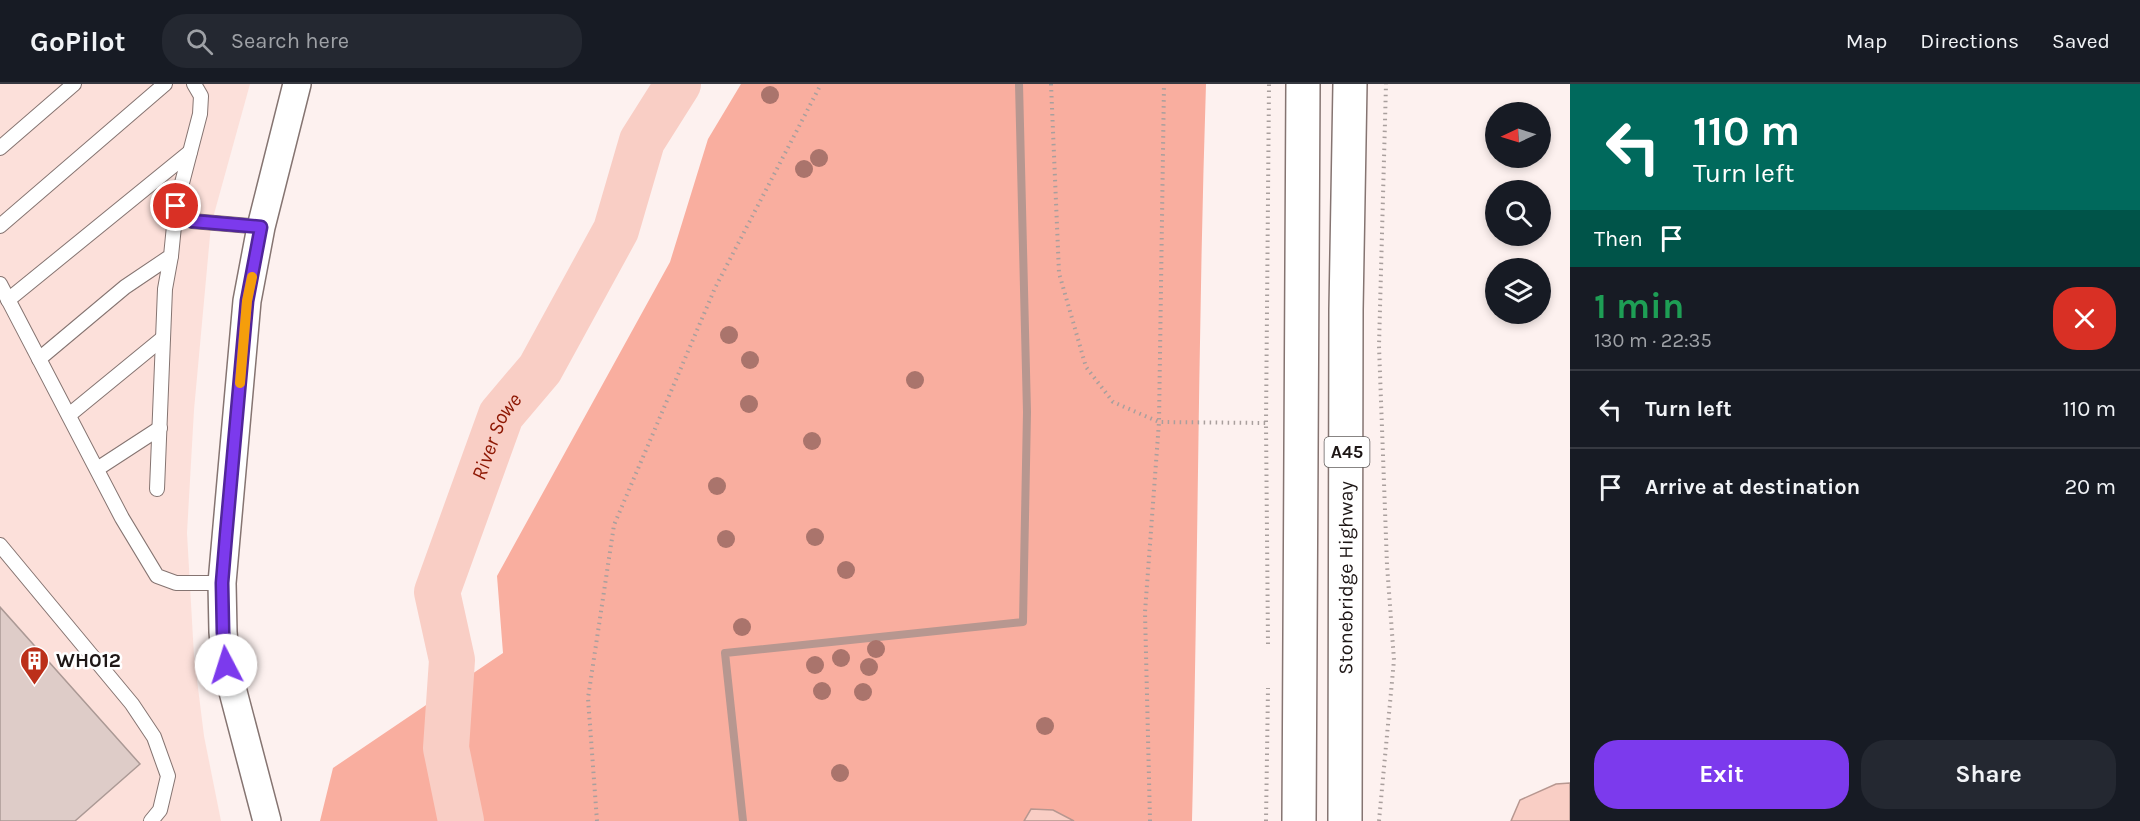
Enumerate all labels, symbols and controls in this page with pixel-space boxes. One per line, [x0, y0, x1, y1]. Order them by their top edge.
search box [162, 14, 582, 68]
text: GoPilot [30, 25, 126, 58]
icon: search [183, 25, 216, 58]
text: Search here [231, 28, 349, 54]
text: Map [1846, 29, 1887, 53]
text: Directions [1920, 29, 2019, 53]
text: Saved [2052, 29, 2110, 53]
north arrow [1485, 102, 1551, 168]
map controls [1485, 102, 1551, 324]
text: 110 m [1693, 106, 1800, 156]
icon: left [1594, 108, 1672, 186]
text: Turn left [1693, 157, 1794, 189]
pin [150, 180, 201, 231]
button: search [1485, 180, 1551, 246]
icon: arrive [159, 189, 192, 222]
icon: arrive [1655, 222, 1688, 255]
text: Then [1594, 226, 1643, 252]
button: layers [1485, 258, 1551, 324]
text: 1 min [1594, 285, 1684, 327]
button: close [2053, 287, 2116, 350]
text: 130 m · 22:35 [1594, 329, 1712, 352]
water label: River Sowe [466, 388, 527, 483]
icon: left [1594, 393, 1627, 426]
text: Turn left [1645, 396, 1732, 422]
text: 110 m [2063, 396, 2116, 422]
road number: A45 [1324, 437, 1370, 467]
icon: arrive [1594, 471, 1627, 504]
text: Arrive at destination [1645, 474, 1860, 500]
text: 20 m [2064, 474, 2116, 500]
street label: Stonebridge Highway [1334, 481, 1357, 675]
position arrow [194, 633, 258, 697]
building icon: WH012 [19, 644, 51, 686]
place label: WH012 [56, 649, 121, 672]
button: Exit [1594, 740, 1849, 809]
button: Share [1861, 740, 2116, 809]

